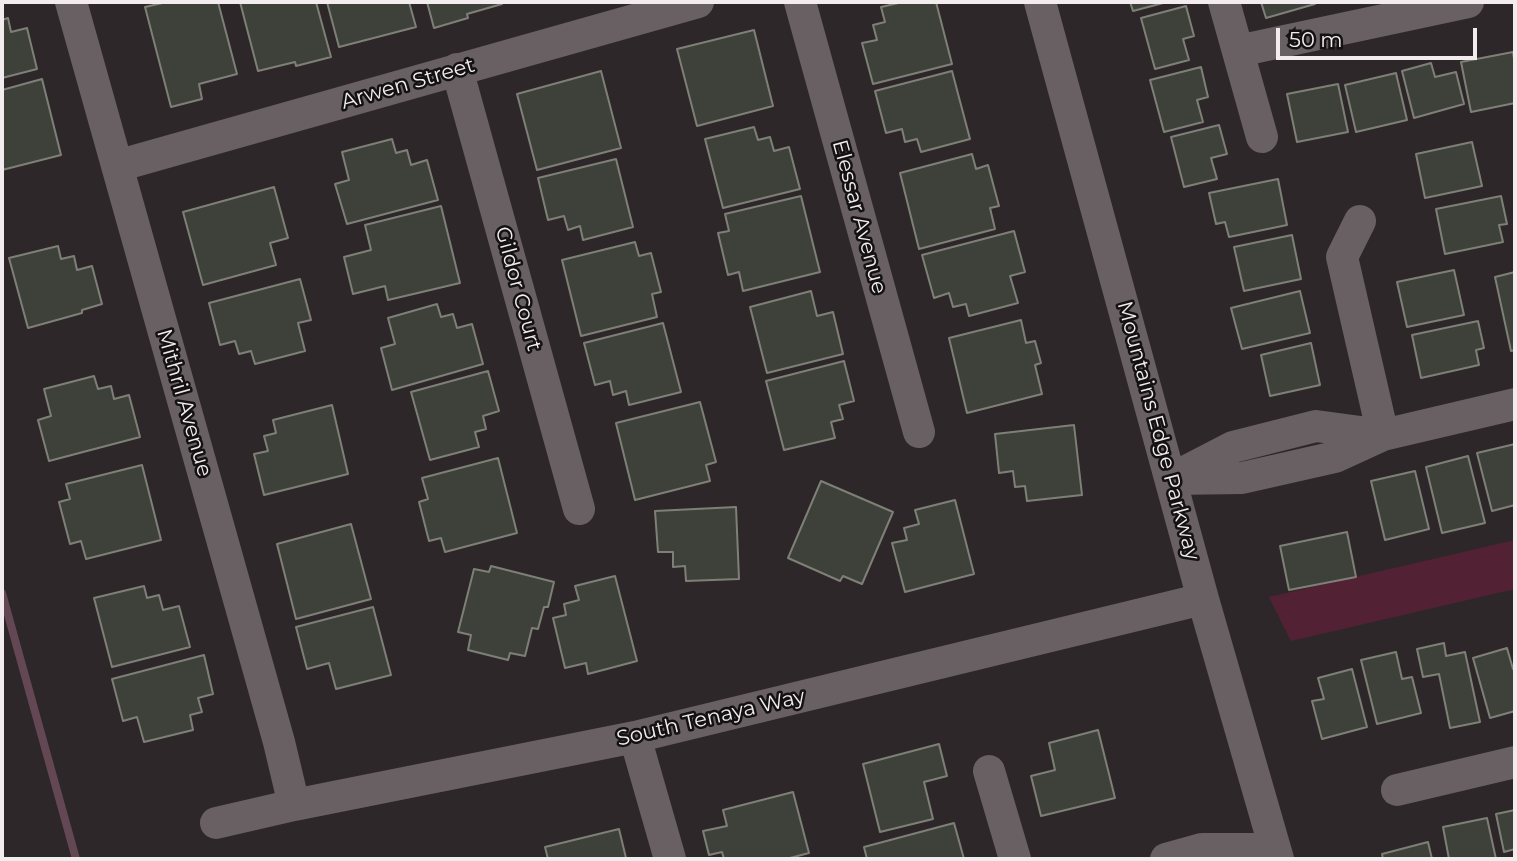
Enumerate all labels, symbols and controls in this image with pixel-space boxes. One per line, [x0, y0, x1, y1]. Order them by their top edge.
scale bar [1279, 14, 1480, 58]
text: 50 m [1289, 27, 1343, 52]
street label: Arwen Street [338, 53, 478, 115]
street label: Elessar Avenue [826, 137, 892, 297]
street label: Gildor Court [489, 224, 547, 354]
street label: Mountains Edge Parkway [1111, 299, 1205, 563]
street label: Mithril Avenue [151, 326, 217, 480]
street label: South Tenaya Way [614, 684, 808, 752]

